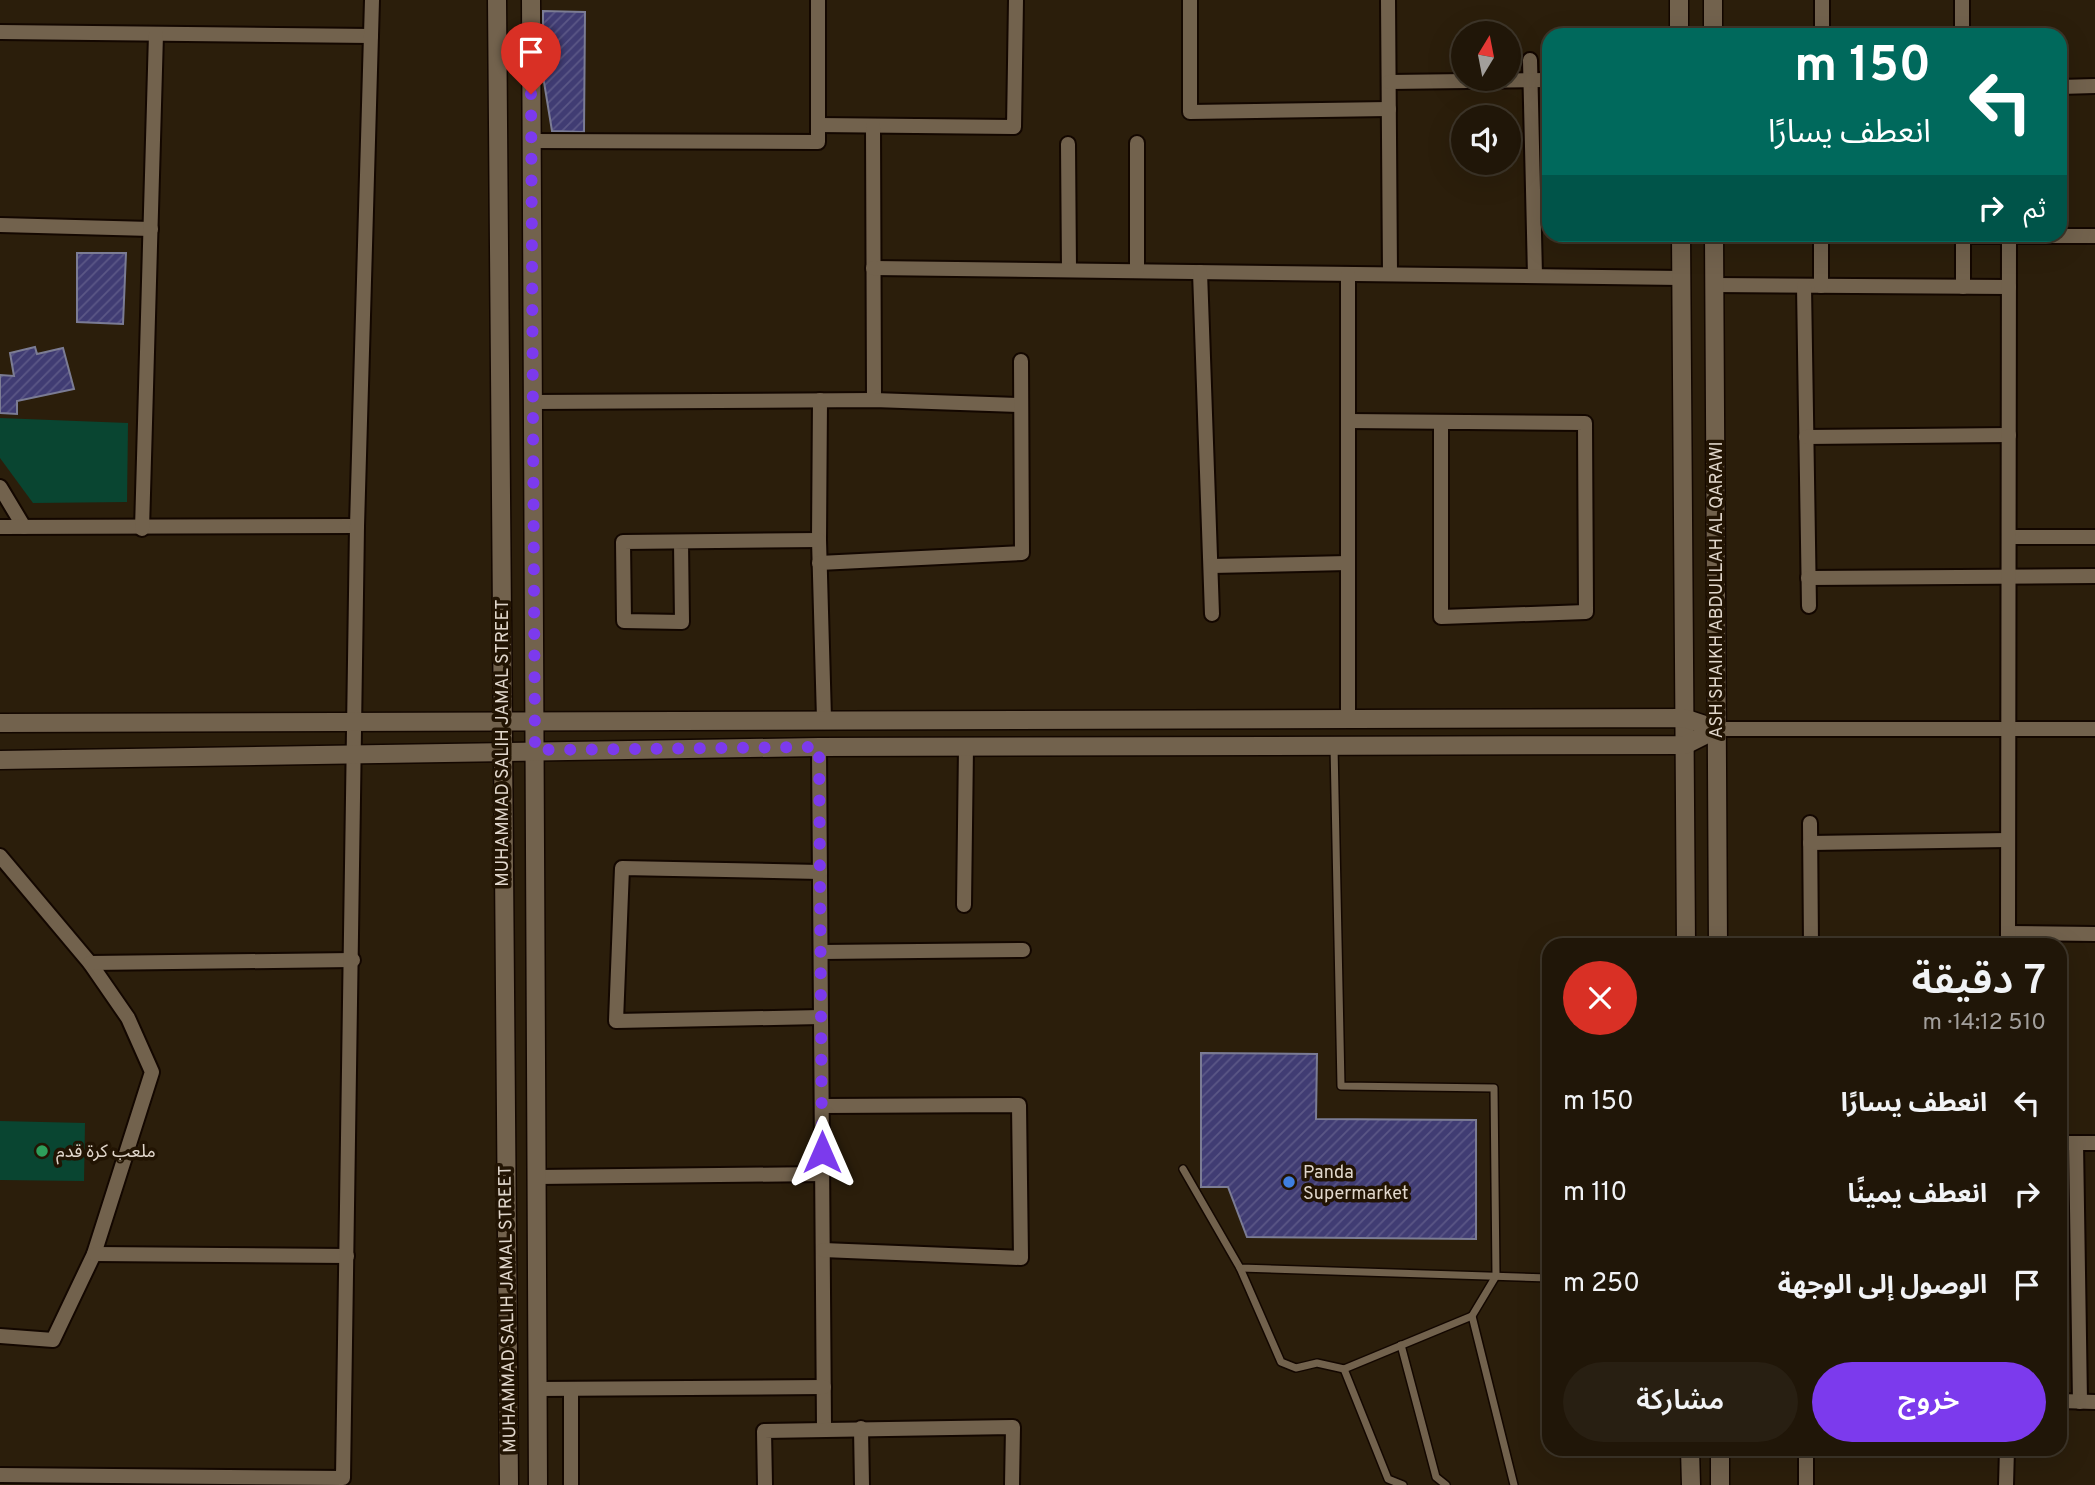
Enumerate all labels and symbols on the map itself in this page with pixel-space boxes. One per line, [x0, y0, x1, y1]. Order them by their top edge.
north arrow [1451, 21, 1521, 91]
pin [501, 22, 561, 94]
street label: ASH SHAIKH ABDULLAH AL QARAWI [1706, 442, 1729, 738]
street label: MUHAMMAD SALIH JAMAL STREET [492, 599, 515, 887]
position arrow [785, 1115, 859, 1189]
place label: ملعب كرة قدم [56, 1141, 156, 1165]
marker: ملعب كرة قدم [34, 1143, 50, 1159]
place label: Panda Supermarket [1303, 1162, 1409, 1206]
street label: MUHAMMAD SALIH JAMAL STREET [494, 1165, 523, 1453]
marker: Panda Supermarket [1281, 1174, 1297, 1190]

